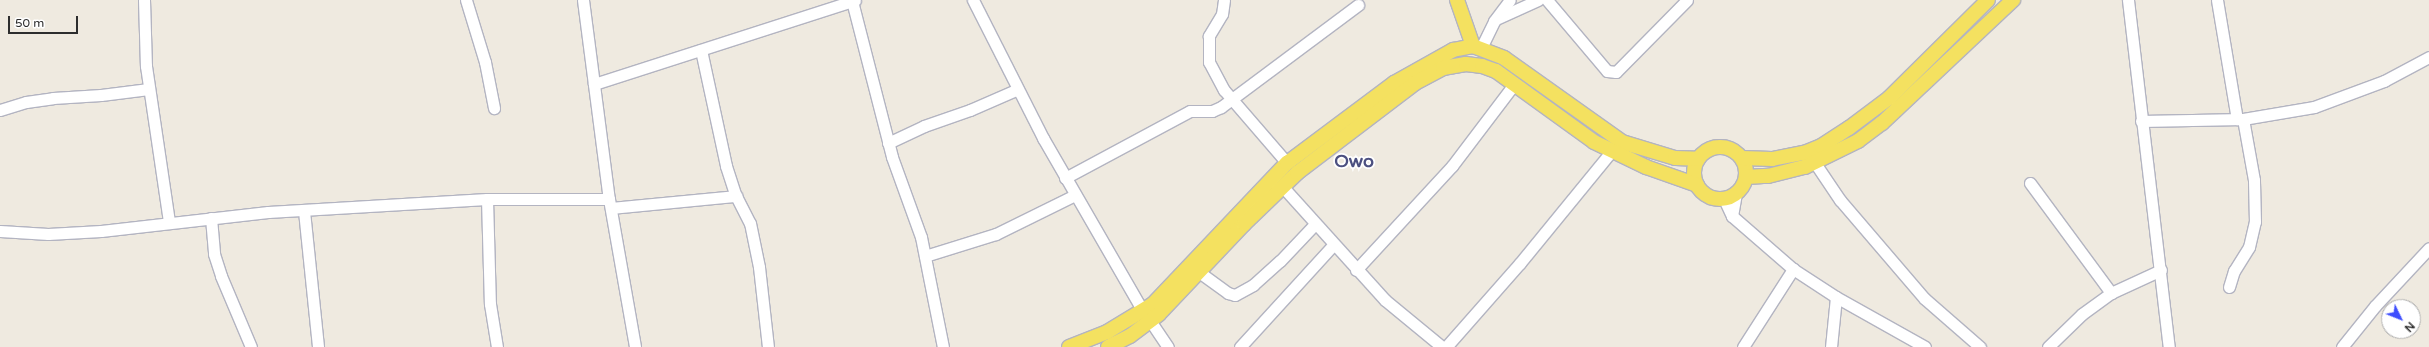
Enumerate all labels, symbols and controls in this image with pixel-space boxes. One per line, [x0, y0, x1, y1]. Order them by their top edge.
scale bar [10, 8, 80, 34]
text: 50 m [15, 16, 44, 30]
district label: Owo [1334, 150, 1374, 172]
north arrow [2381, 299, 2421, 339]
text: N [2402, 319, 2417, 335]

